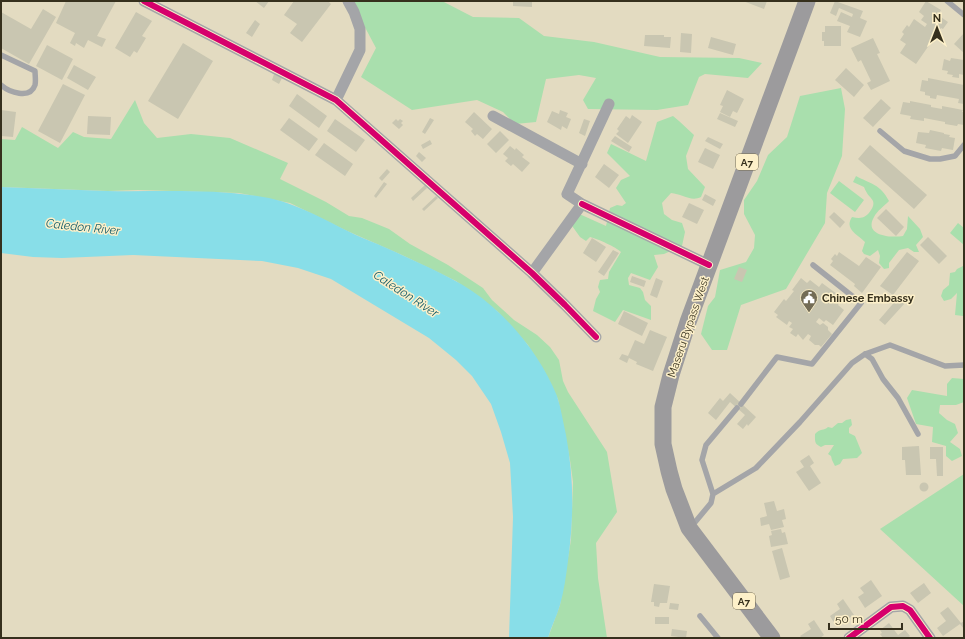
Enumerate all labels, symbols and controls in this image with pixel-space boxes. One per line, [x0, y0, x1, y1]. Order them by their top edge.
north arrow [917, 8, 957, 48]
text: N [933, 12, 941, 25]
road number: A7 [736, 154, 758, 170]
water label: Caledon River [45, 216, 122, 238]
water label: Caledon River [371, 268, 442, 321]
street label: Maseru Bypass West [665, 275, 712, 379]
public building icon: Chinese Embassy [799, 288, 819, 313]
place label: Chinese Embassy [822, 292, 914, 305]
road number: A7 [733, 593, 755, 609]
scale bar [829, 605, 902, 631]
text: 50 m [835, 612, 863, 626]

